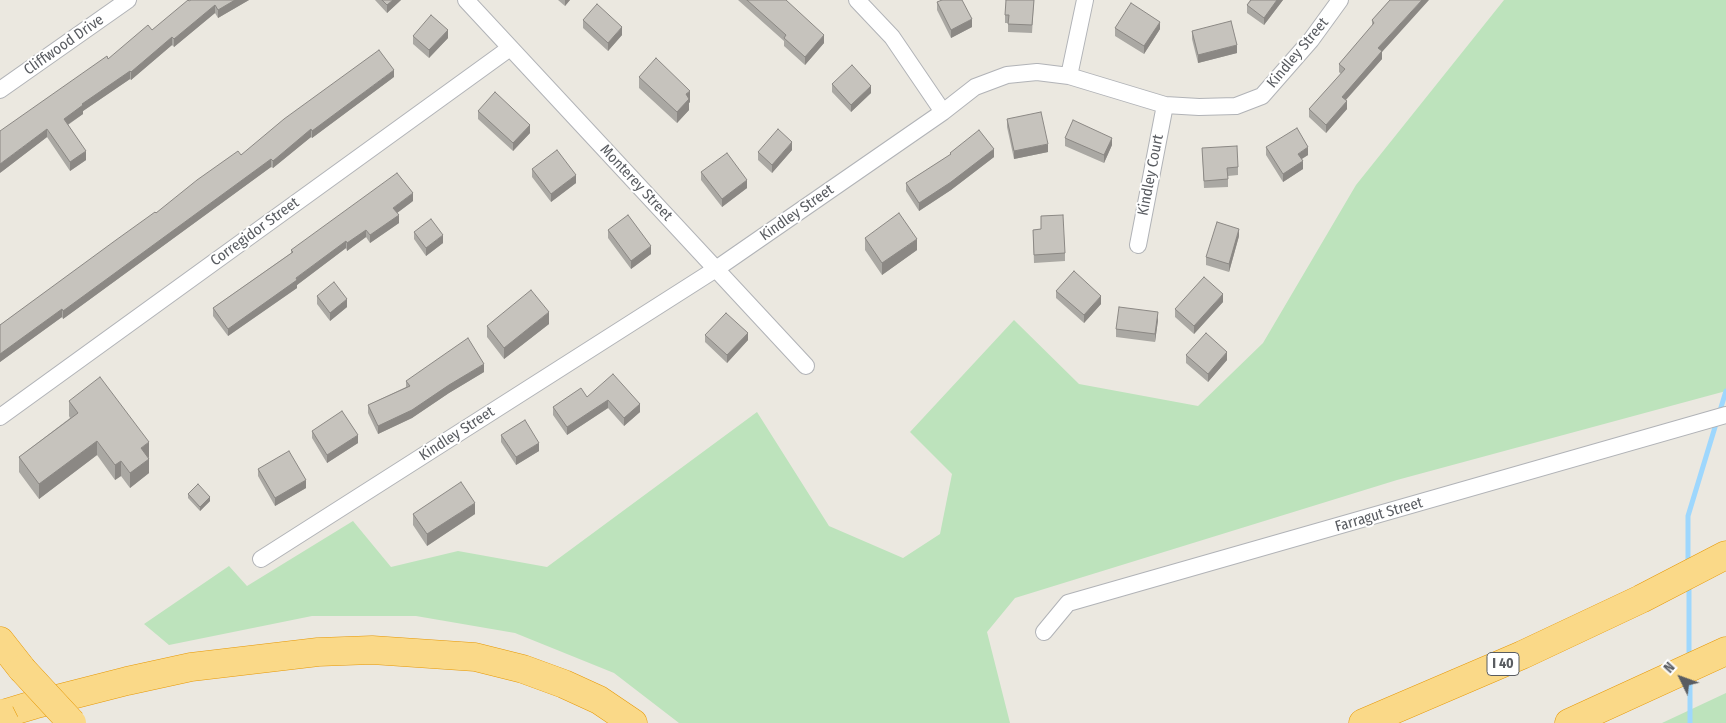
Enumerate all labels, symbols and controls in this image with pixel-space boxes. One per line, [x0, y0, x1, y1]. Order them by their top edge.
street label: Cliffwood Drive [21, 11, 107, 79]
street label: Kindley Street [1263, 14, 1333, 92]
street label: Kindley Court [1134, 133, 1168, 217]
street label: Monterey Street [596, 141, 676, 225]
street label: Kindley Street [757, 181, 837, 245]
street label: Corregidor Street [207, 194, 303, 270]
street label: Kindley Street [416, 403, 498, 465]
street label: Farragut Street [1333, 494, 1425, 536]
road number: I 40 [1487, 652, 1519, 676]
north arrow [1656, 653, 1706, 703]
text: N [1660, 659, 1679, 676]

